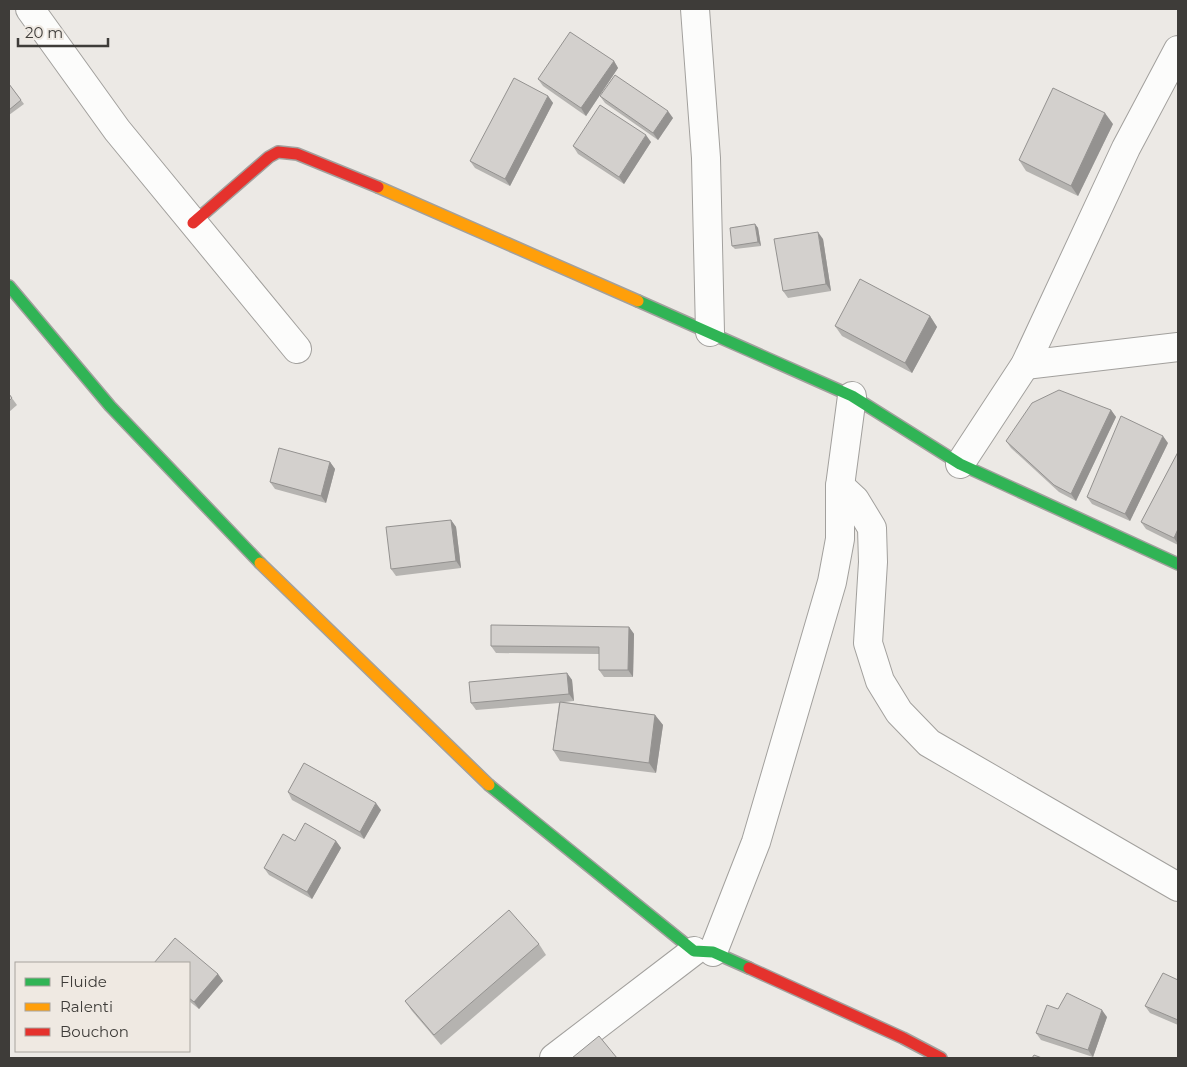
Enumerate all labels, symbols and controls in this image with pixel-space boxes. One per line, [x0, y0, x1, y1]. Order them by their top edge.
scale bar [18, 15, 108, 47]
text: 20 m [25, 23, 63, 42]
legend [15, 962, 190, 1052]
text: Fluide [60, 972, 107, 991]
text: Ralenti [60, 997, 113, 1016]
text: Bouchon [60, 1022, 129, 1041]

